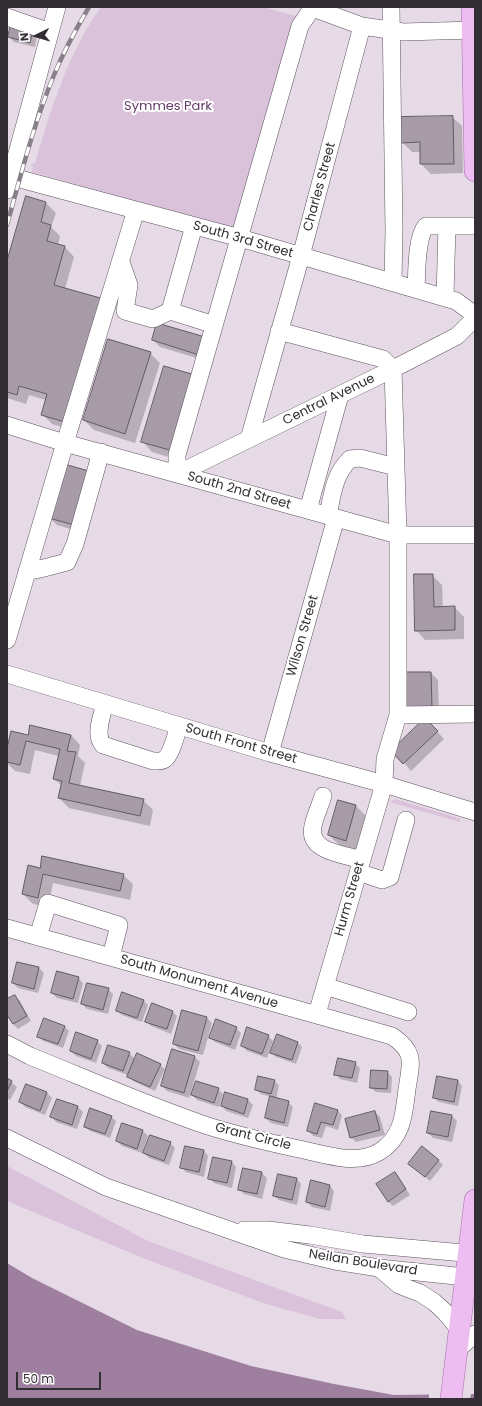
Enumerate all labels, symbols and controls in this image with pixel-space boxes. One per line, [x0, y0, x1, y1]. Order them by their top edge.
north arrow [16, 16, 56, 56]
text: N [16, 32, 32, 42]
park label: Symmes Park [124, 99, 212, 115]
street label: Charles Street [301, 141, 339, 233]
street label: South 3rd Street [191, 218, 295, 262]
street label: Central Avenue [281, 371, 377, 429]
street label: South 2nd Street [185, 469, 293, 513]
street label: Wilson Street [284, 593, 322, 679]
street label: South Front Street [184, 721, 298, 767]
street label: Hurm Street [332, 860, 368, 938]
street label: South Monument Avenue [118, 952, 280, 1012]
street label: Grant Circle [214, 1120, 292, 1154]
street label: Neilan Boulevard [308, 1247, 418, 1279]
scale bar [18, 1364, 103, 1390]
text: 50 m [23, 1370, 54, 1387]

